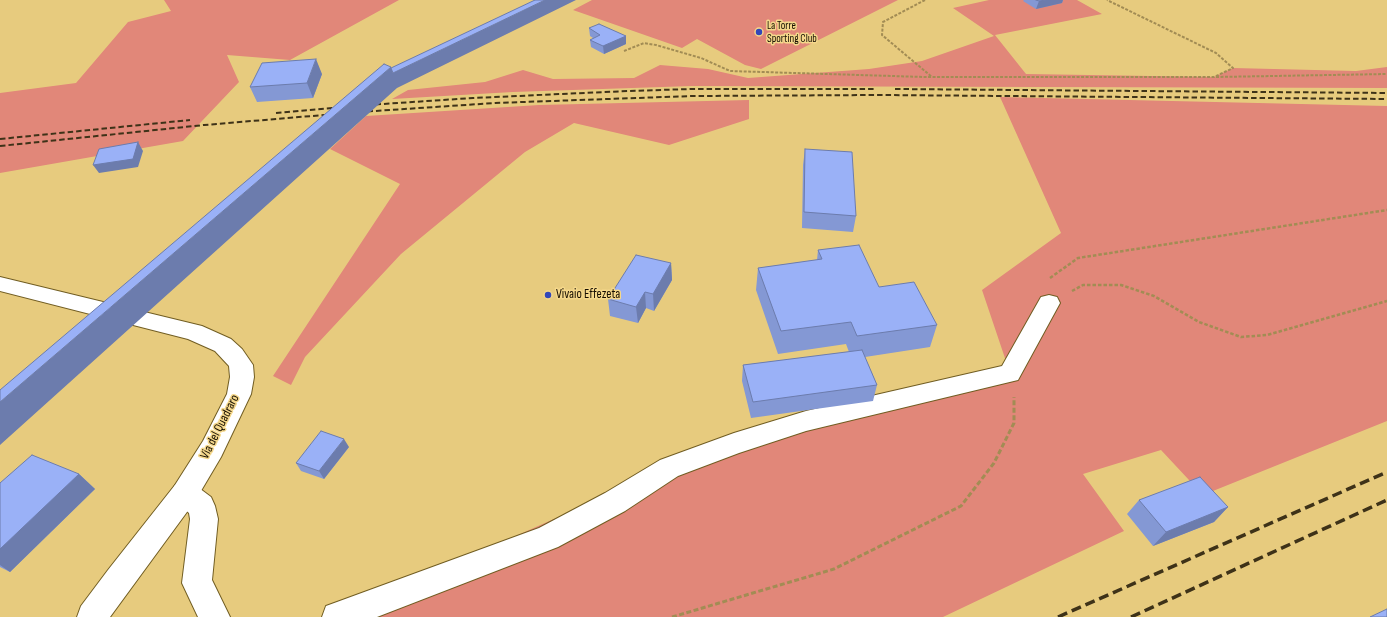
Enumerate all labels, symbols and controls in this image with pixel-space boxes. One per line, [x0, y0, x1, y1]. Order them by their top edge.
place label: La Torre Sporting Club [767, 19, 817, 45]
marker: La Torre Sporting Club [754, 27, 764, 37]
place label: Vivaio Effezeta [556, 287, 620, 303]
marker: Vivaio Effezeta [543, 290, 553, 300]
street label: Via del Quadraro [197, 392, 243, 462]

